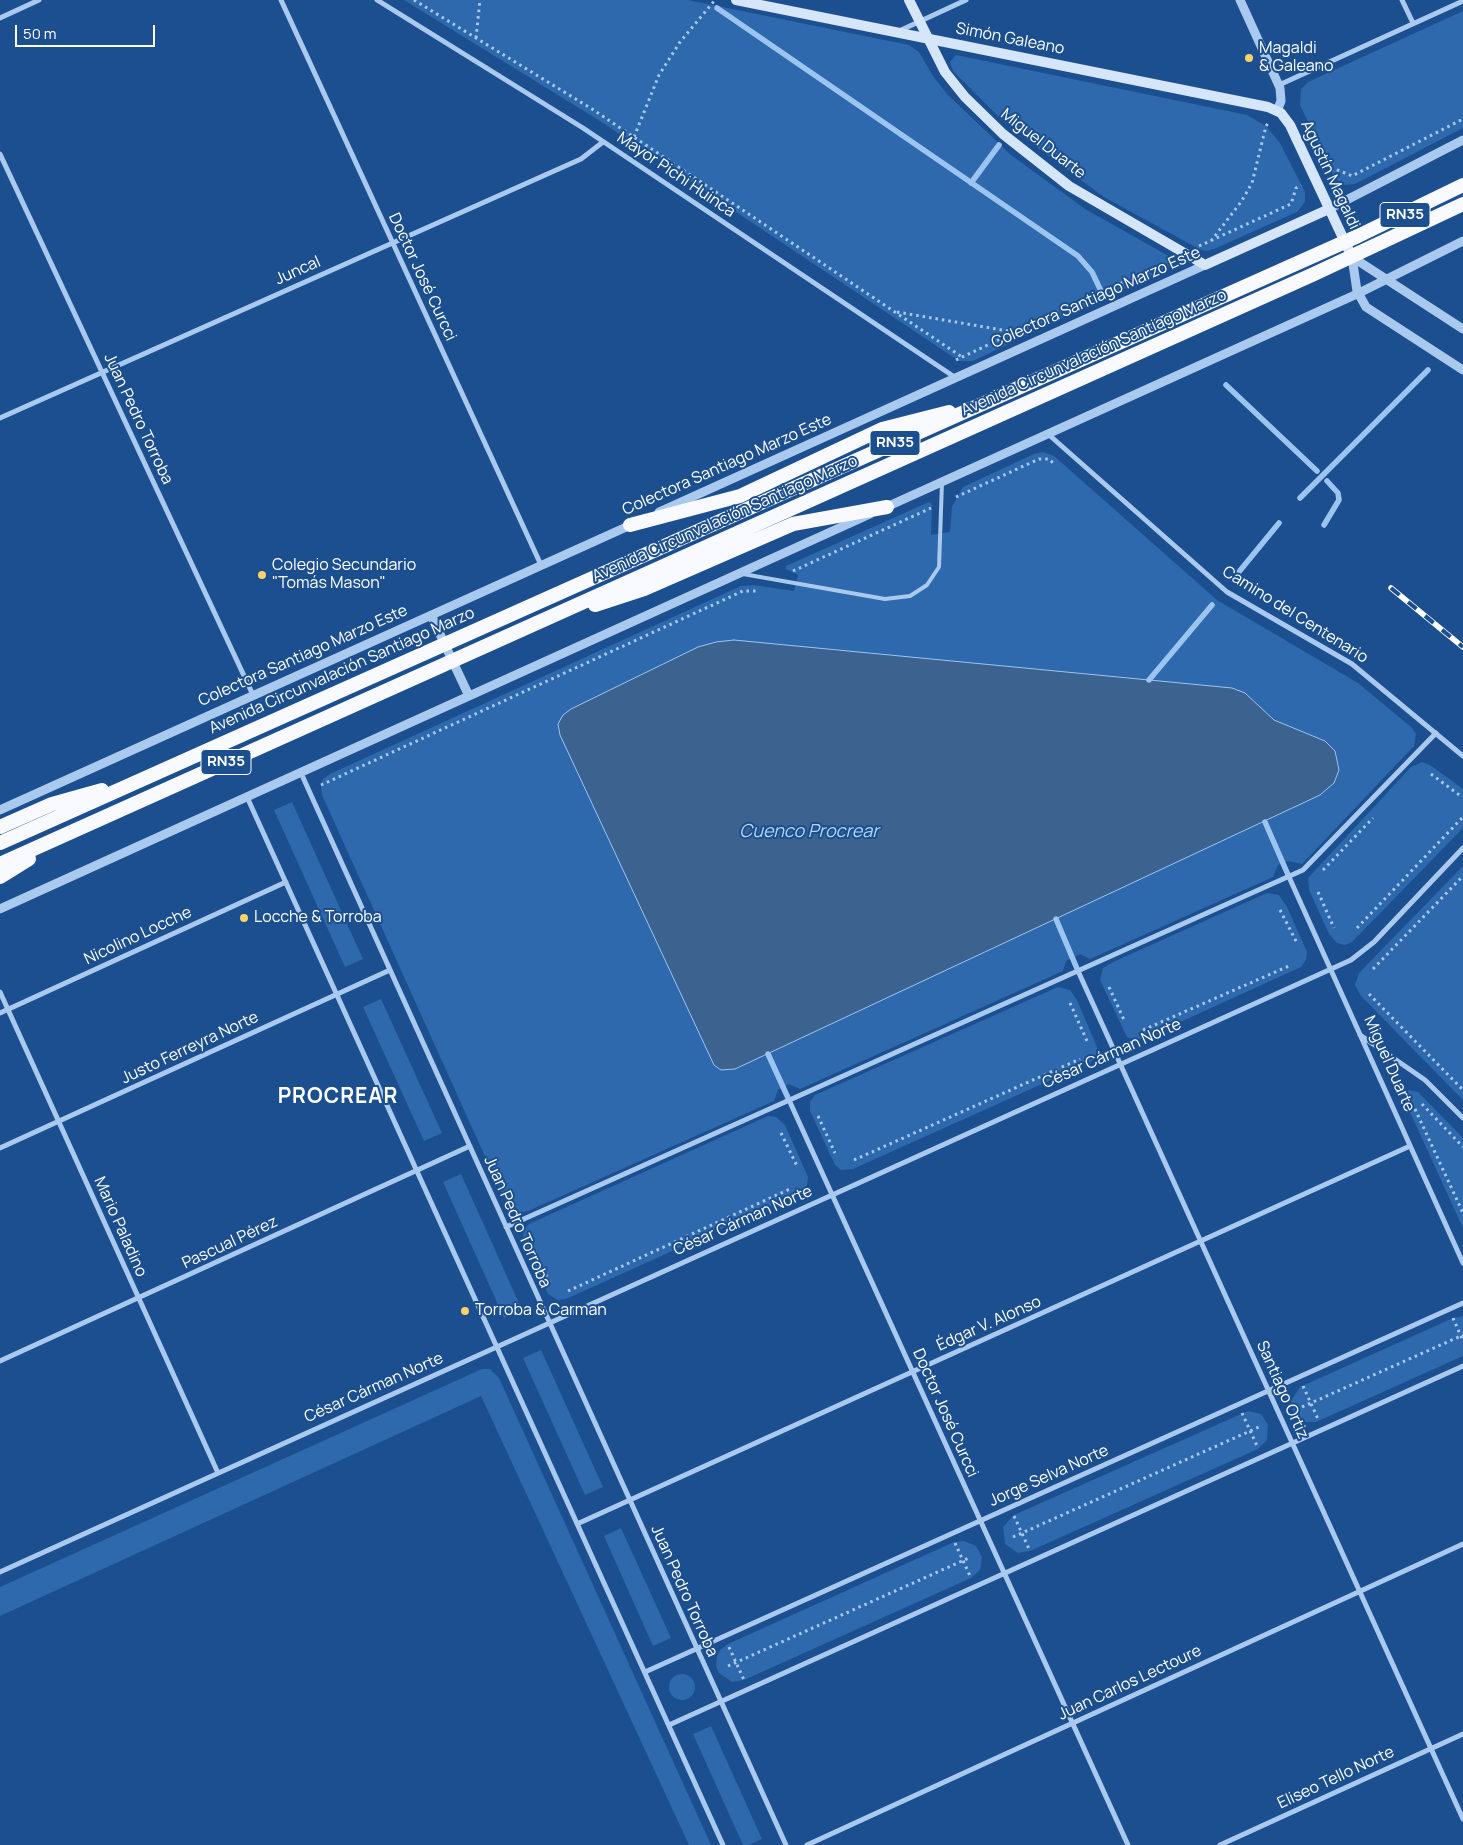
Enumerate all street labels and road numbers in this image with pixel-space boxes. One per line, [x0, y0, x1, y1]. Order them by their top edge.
street label: Simón Galeano [954, 19, 1066, 59]
street label: Miguel Duarte [997, 105, 1089, 183]
street label: Agustín Magaldi [1296, 117, 1364, 233]
street label: Mayor Pichi Huinca [613, 128, 739, 222]
road number: RN35 [1380, 202, 1430, 228]
street label: Doctor José Curcci [384, 210, 460, 344]
street label: Colectora Santiago Marzo Este [988, 243, 1204, 353]
street label: Juncal [272, 253, 324, 289]
street label: Avenida Circunvalación Santiago Marzo [958, 286, 1230, 420]
street label: Juan Pedro Torroba [99, 351, 177, 487]
street label: Colectora Santiago Marzo Este [619, 410, 835, 520]
road number: RN35 [870, 430, 920, 456]
street label: Avenida Circunvalación Santiago Marzo [589, 452, 861, 586]
street label: Camino del Centenario [1219, 562, 1371, 668]
street label: Colectora Santiago Marzo Este [195, 601, 411, 711]
street label: Avenida Circunvalación Santiago Marzo [206, 604, 478, 738]
road number: RN35 [201, 750, 251, 774]
street label: Nicolino Locche [81, 903, 195, 969]
street label: Justo Ferreyra Norte [118, 1008, 262, 1088]
street label: Miguel Duarte [1359, 1013, 1419, 1115]
street label: César Cárman Norte [1040, 1015, 1184, 1093]
street label: Juan Pedro Torroba [479, 1153, 555, 1291]
street label: Mario Paladino [89, 1174, 151, 1280]
street label: César Cárman Norte [671, 1182, 815, 1260]
street label: Pascual Pérez [179, 1212, 281, 1274]
street label: Édgar V. Alonso [934, 1292, 1044, 1356]
street label: Santiago Ortiz [1252, 1338, 1312, 1442]
street label: Doctor José Curcci [908, 1346, 982, 1480]
street label: César Cárman Norte [302, 1349, 446, 1427]
street label: Jorge Selva Norte [986, 1441, 1112, 1511]
street label: Juan Pedro Torroba [646, 1522, 722, 1660]
street label: Juan Carlos Lectoure [1055, 1641, 1205, 1725]
street label: Eliseo Tello Norte [1275, 1743, 1397, 1813]

